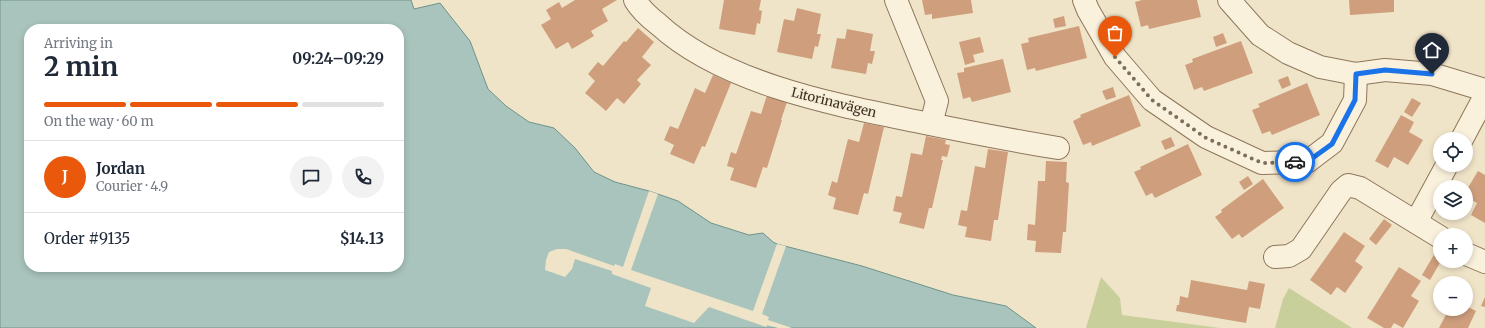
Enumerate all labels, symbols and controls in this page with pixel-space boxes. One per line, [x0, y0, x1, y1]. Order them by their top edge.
pin [1098, 16, 1132, 57]
icon: bag [1104, 22, 1126, 44]
pin [1415, 33, 1449, 74]
text: Arriving in [44, 35, 113, 52]
icon: home [1421, 39, 1443, 61]
text: 09:24–09:29 [292, 49, 384, 68]
text: 2 min [44, 50, 118, 83]
street label: Litorinavägen [790, 84, 879, 121]
text: On the way · 60 m [44, 113, 154, 130]
map controls [1433, 132, 1473, 316]
button: locate [1433, 132, 1473, 172]
courier [1275, 142, 1315, 182]
icon: car [1284, 151, 1306, 173]
button: chat [290, 156, 332, 198]
button: phone [342, 156, 384, 198]
text: Jordan [96, 159, 145, 178]
text: J [62, 167, 68, 186]
text: Courier · 4.9 [96, 178, 168, 195]
button: layers [1433, 180, 1473, 220]
button: + [1433, 228, 1473, 268]
text: Order #9135 [44, 229, 130, 248]
text: $14.13 [340, 229, 384, 248]
button: − [1433, 276, 1473, 316]

